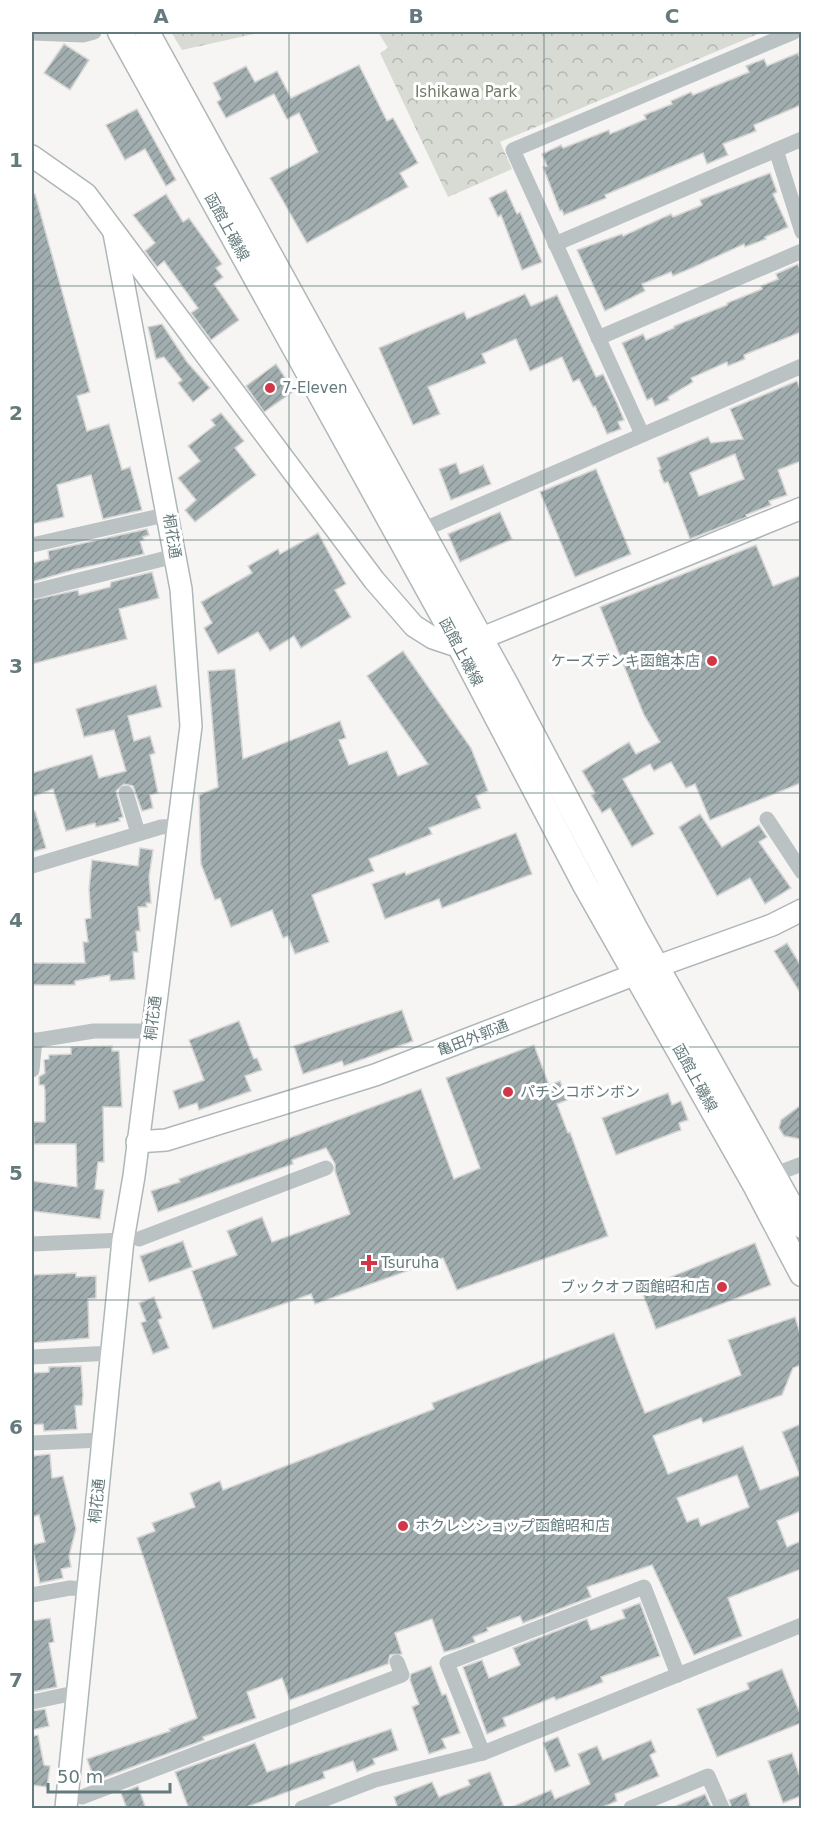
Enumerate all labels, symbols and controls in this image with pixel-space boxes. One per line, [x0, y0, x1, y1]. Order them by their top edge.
text: A [153, 4, 169, 28]
text: B [408, 4, 424, 28]
text: C [665, 4, 679, 28]
park label: Ishikawa Park [415, 83, 517, 101]
text: 1 [9, 148, 23, 172]
street label: 函館上磯線 [201, 190, 253, 264]
place label: 7-Eleven [282, 379, 347, 397]
marker: 7-Eleven [263, 381, 277, 395]
text: 2 [9, 401, 23, 425]
street label: 桐花通 [160, 512, 184, 560]
street label: 函館上磯線 [435, 615, 487, 689]
place label: ケーズデンキ函館本店 [551, 652, 700, 670]
text: 3 [9, 654, 23, 678]
marker: ケーズデンキ函館本店 [705, 654, 719, 668]
text: 4 [9, 908, 23, 932]
street label: 桐花通 [141, 995, 165, 1041]
street label: 亀田外郭通 [435, 1016, 511, 1060]
street label: 函館上磯線 [669, 1041, 721, 1115]
place label: パチンコボンボン [520, 1083, 640, 1101]
marker: パチンコボンボン [501, 1085, 515, 1099]
text: 5 [9, 1161, 23, 1185]
place label: Tsuruha [380, 1254, 439, 1272]
marker: Tsuruha [362, 1256, 376, 1270]
place label: ブックオフ函館昭和店 [560, 1278, 710, 1296]
marker: ブックオフ函館昭和店 [715, 1280, 729, 1294]
text: 6 [9, 1415, 23, 1439]
street label: 桐花通 [86, 1478, 108, 1524]
place label: ホクレンショップ函館昭和店 [415, 1517, 610, 1535]
marker: ホクレンショップ函館昭和店 [396, 1519, 410, 1533]
text: 7 [9, 1668, 23, 1692]
scale bar [48, 1756, 170, 1794]
text: 50 m [57, 1766, 103, 1787]

